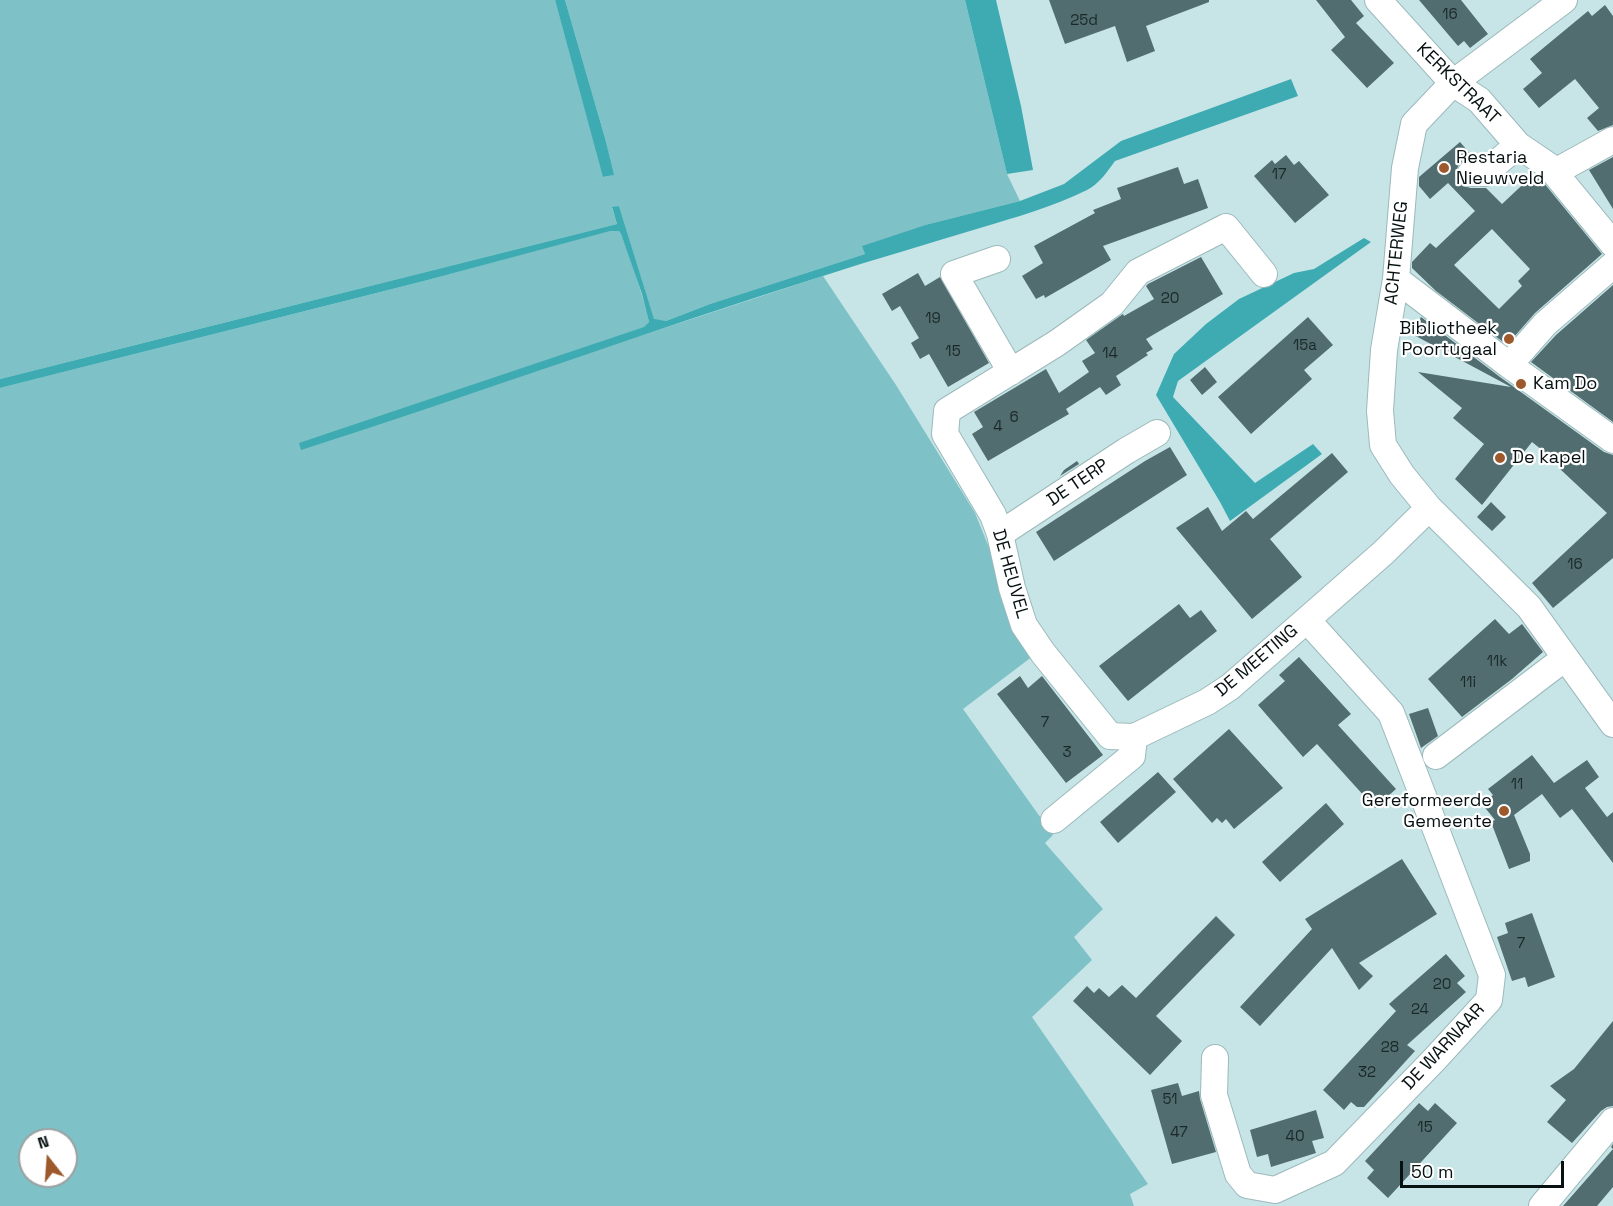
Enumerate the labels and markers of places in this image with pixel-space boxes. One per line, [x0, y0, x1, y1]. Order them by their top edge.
place label: Restaria Nieuwveld [1456, 147, 1544, 190]
marker: Restaria Nieuwveld [1437, 161, 1451, 175]
place label: Bibliotheek Poortugaal [1399, 318, 1497, 360]
marker: Bibliotheek Poortugaal [1502, 332, 1516, 346]
place label: Kam Do [1533, 373, 1597, 395]
marker: Kam Do [1514, 377, 1528, 391]
place label: De kapel [1512, 447, 1586, 469]
marker: De kapel [1493, 451, 1507, 465]
place label: Gereformeerde Gemeente [1362, 790, 1492, 832]
marker: Gereformeerde Gemeente [1497, 804, 1511, 818]

